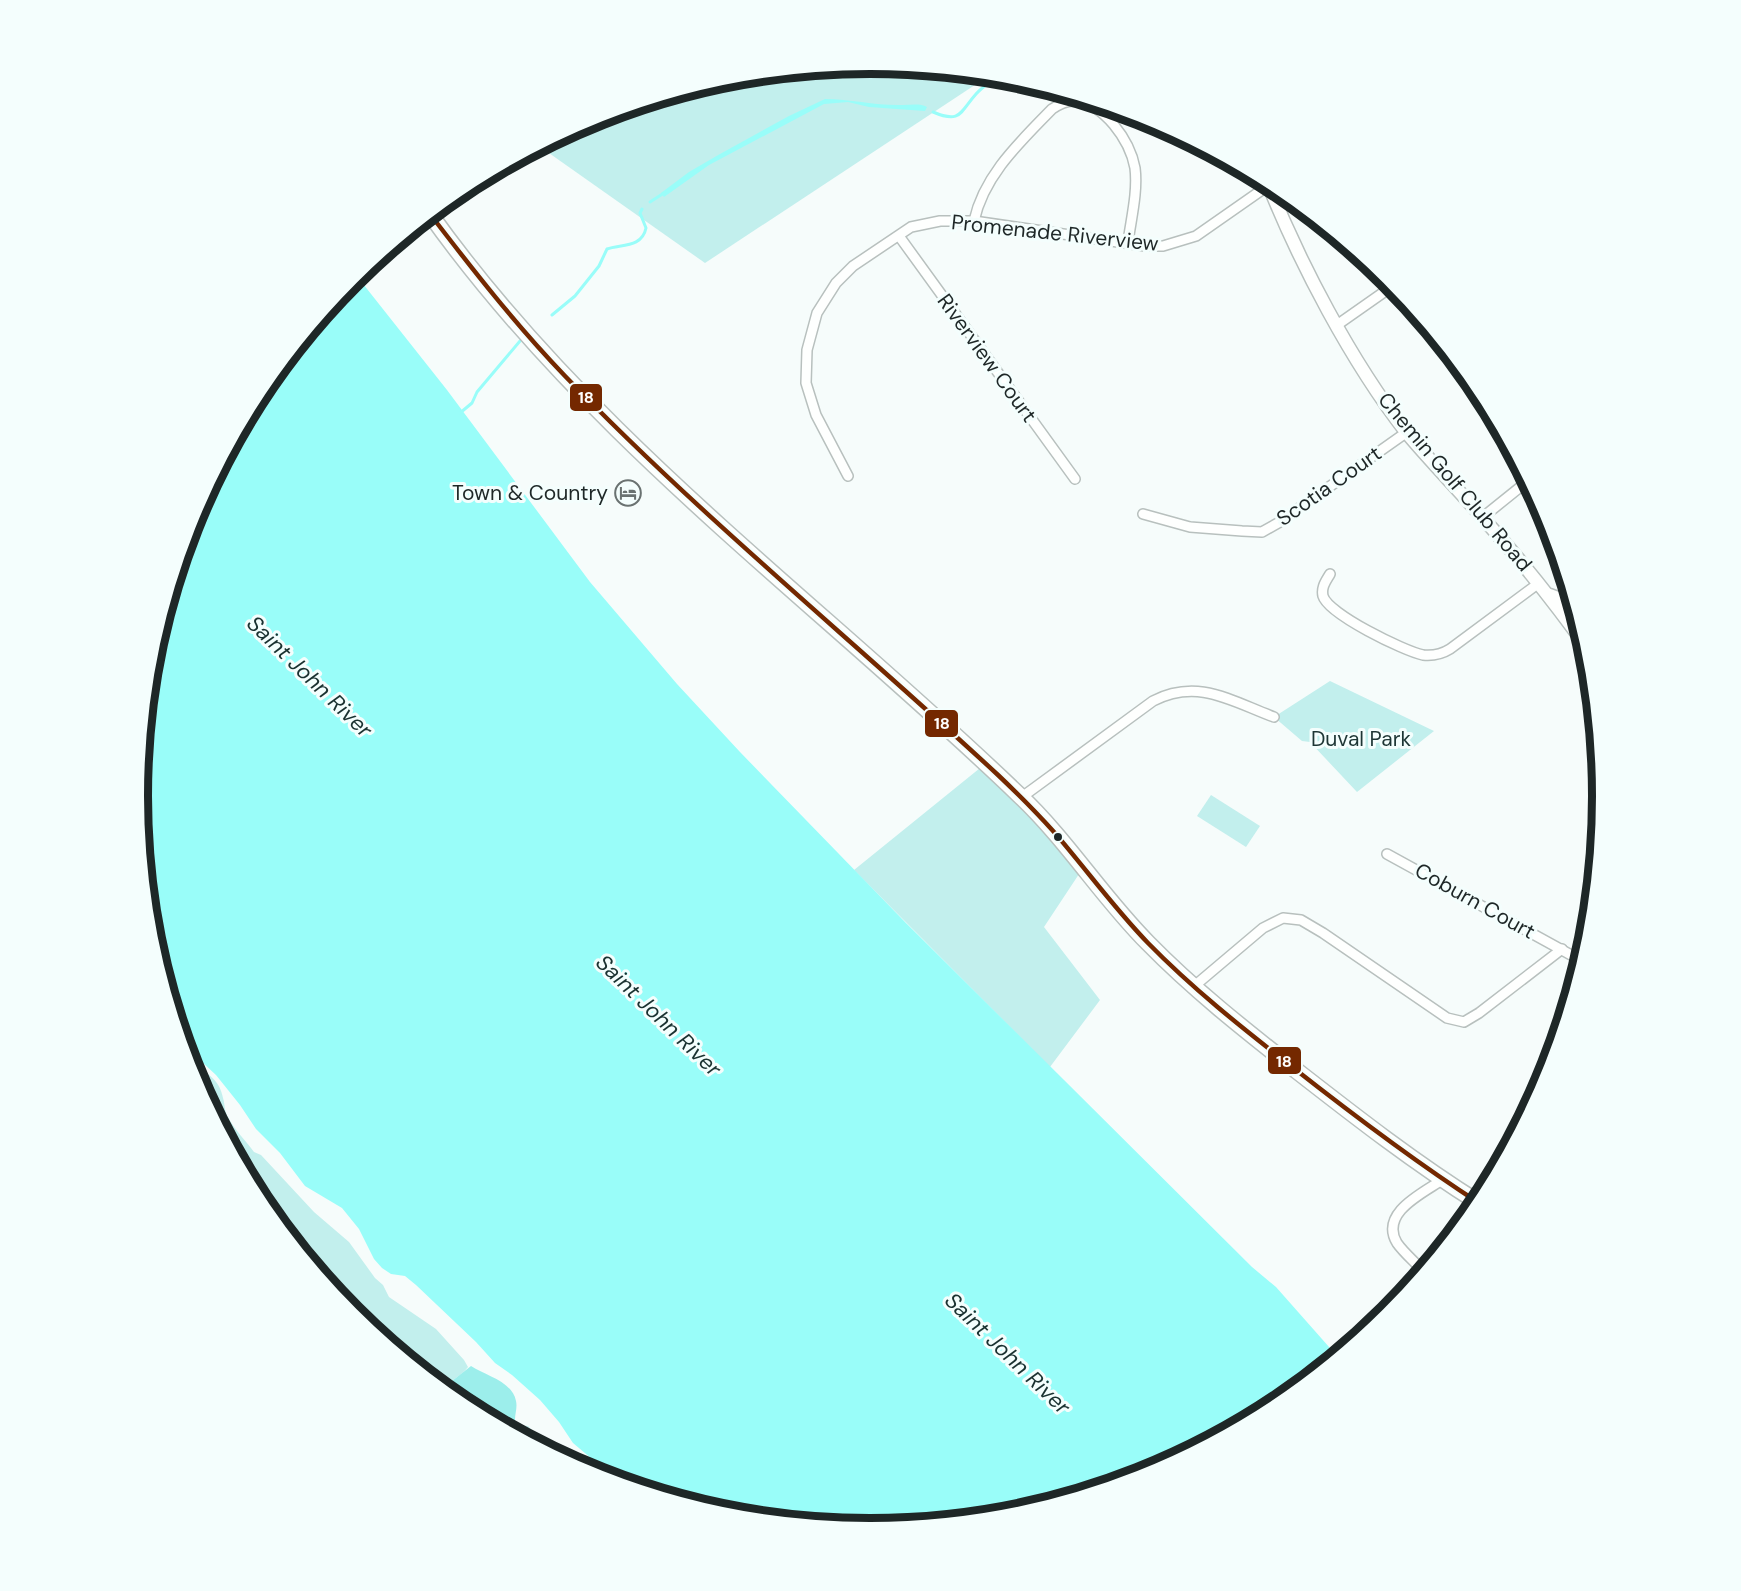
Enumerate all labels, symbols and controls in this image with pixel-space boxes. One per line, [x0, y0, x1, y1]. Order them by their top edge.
street label: Promenade Riverview [950, 208, 1160, 258]
street label: Riverview Court [931, 288, 1043, 428]
line badge: 18 [569, 383, 603, 412]
text: 18 [578, 387, 594, 408]
street label: Chemin Golf Club Road [1372, 387, 1538, 577]
street label: Scotia Court [1271, 440, 1387, 532]
hotel icon: Town & Country [613, 478, 643, 508]
place label: Town & Country [452, 479, 608, 507]
water label: Saint John River [241, 609, 379, 744]
line badge: 18 [924, 709, 959, 738]
text: 18 [934, 713, 950, 734]
park label: Duval Park [1311, 725, 1412, 753]
unlabelled marker [1052, 831, 1064, 843]
street label: Coburn Court [1410, 856, 1540, 946]
water label: Saint John River [590, 948, 728, 1083]
line badge: 18 [1267, 1046, 1302, 1075]
text: 18 [1276, 1051, 1292, 1072]
water label: Saint John River [939, 1286, 1077, 1421]

